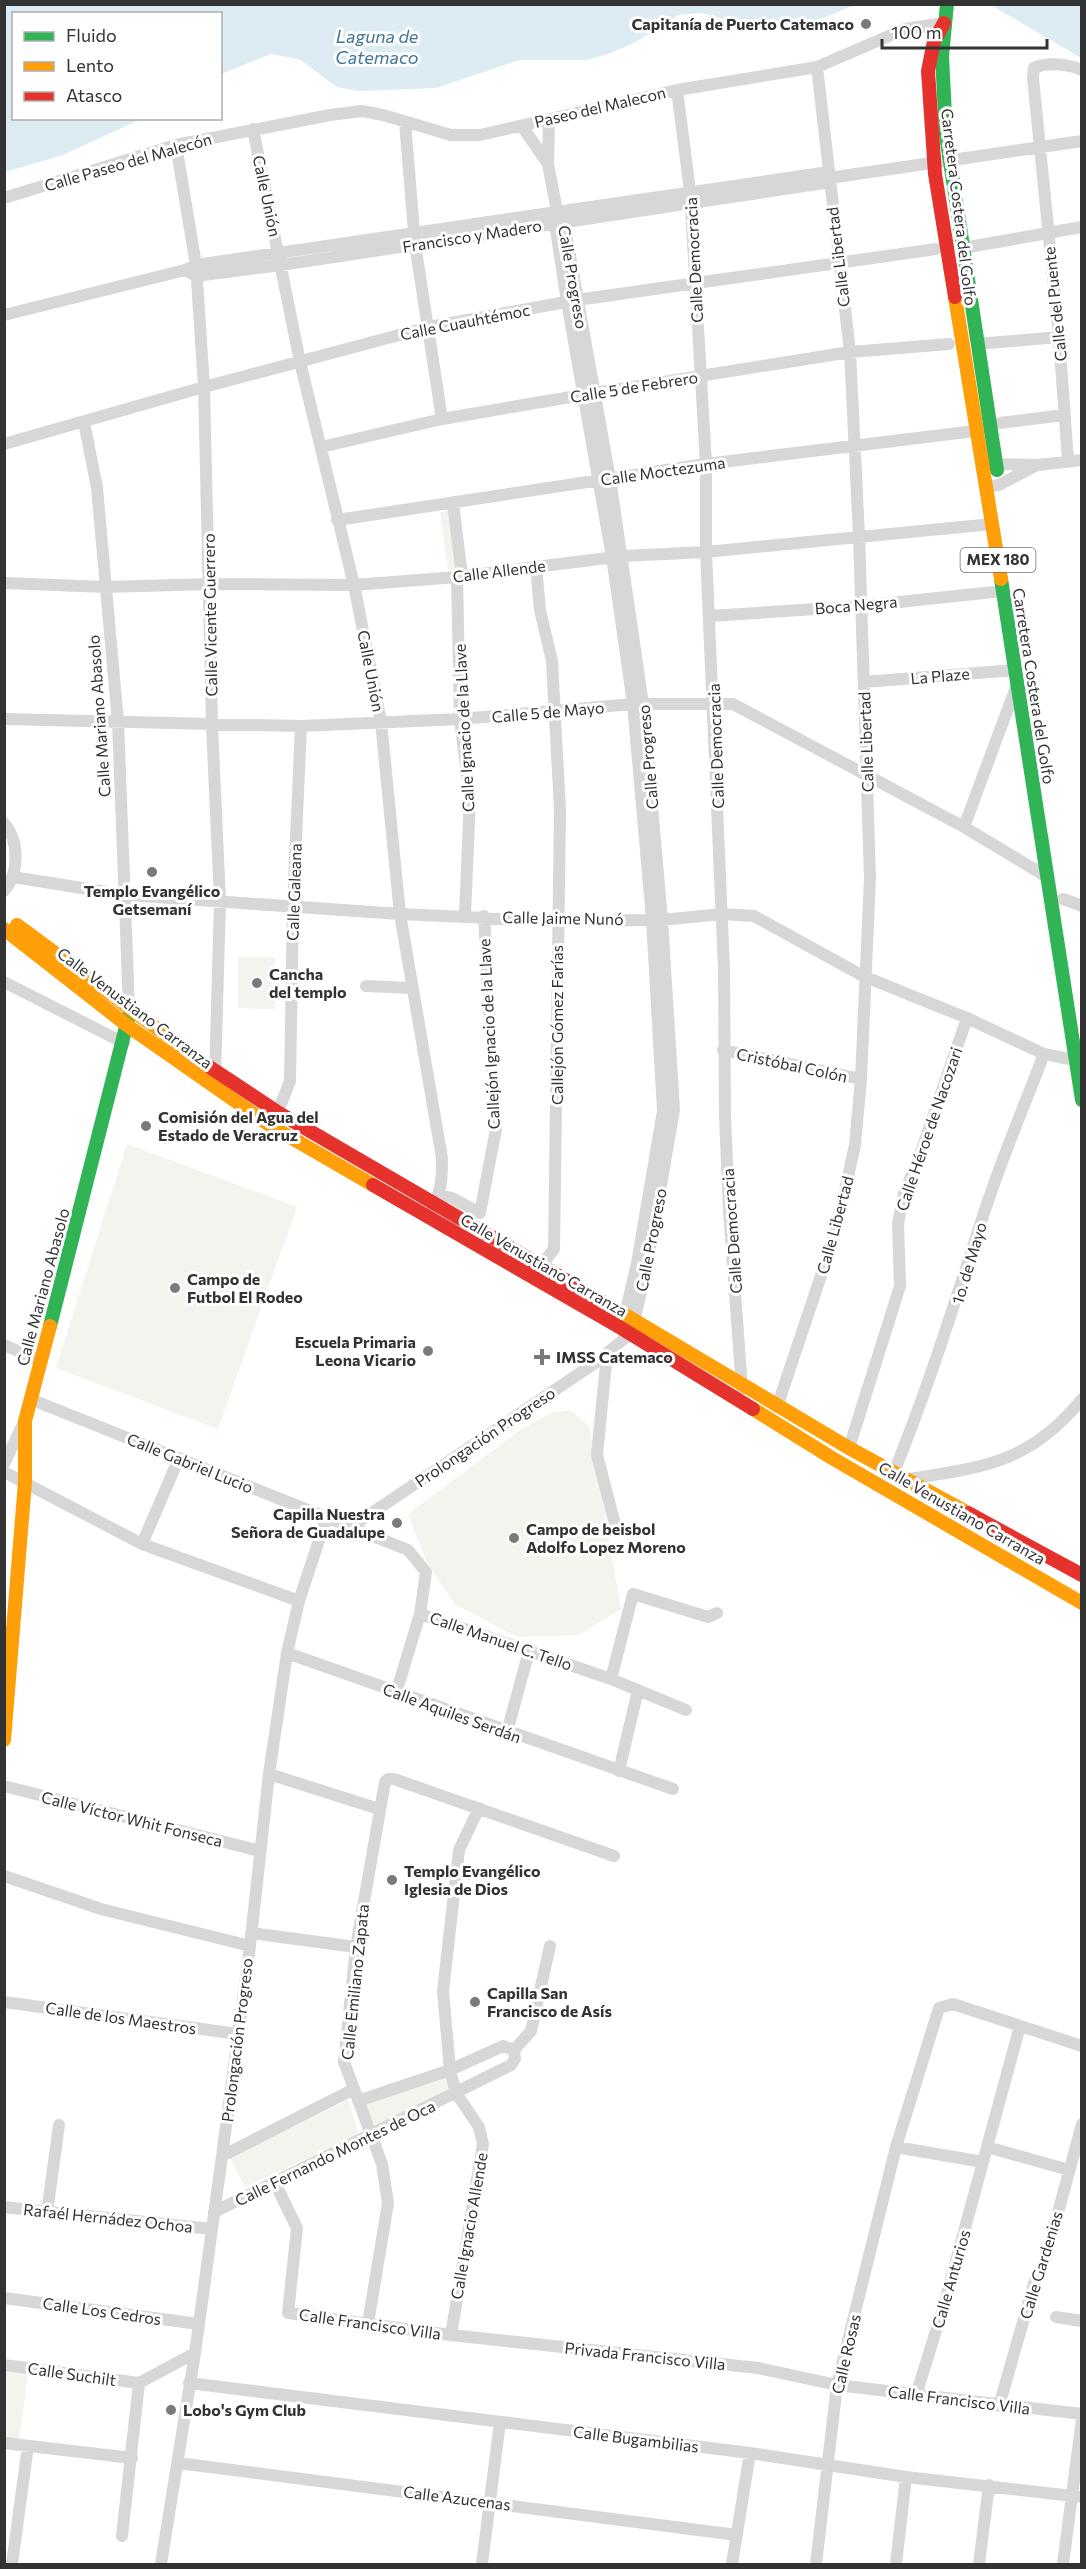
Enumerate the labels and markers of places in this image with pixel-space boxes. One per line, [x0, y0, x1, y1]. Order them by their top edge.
place label: Capitanía de Puerto Catemaco [631, 14, 854, 33]
marker: Capitanía de Puerto Catemaco [859, 17, 873, 31]
marker: Templo Evangélico Getsemaní [145, 865, 159, 879]
place label: Templo Evangélico Getsemaní [84, 881, 221, 918]
place label: Cancha del templo [269, 964, 347, 1001]
marker: Cancha del templo [250, 976, 264, 990]
place label: Comisión del Agua del Estado de Veracruz [158, 1107, 319, 1144]
marker: Comisión del Agua del Estado de Veracruz [139, 1119, 153, 1133]
place label: Campo de Futbol El Rodeo [187, 1269, 303, 1306]
marker: Campo de Futbol El Rodeo [168, 1281, 182, 1295]
place label: Escuela Primaria Leona Vicario [295, 1332, 416, 1369]
marker: Escuela Primaria Leona Vicario [421, 1344, 435, 1358]
place label: IMSS Catemaco [556, 1347, 673, 1366]
marker: IMSS Catemaco [533, 1348, 551, 1366]
place label: Capilla Nuestra Señora de Guadalupe [231, 1504, 385, 1541]
marker: Capilla Nuestra Señora de Guadalupe [390, 1516, 404, 1530]
place label: Campo de beisbol Adolfo Lopez Moreno [526, 1519, 686, 1556]
marker: Campo de beisbol Adolfo Lopez Moreno [507, 1531, 521, 1545]
place label: Templo Evangélico Iglesia de Dios [404, 1861, 541, 1898]
marker: Templo Evangélico Iglesia de Dios [385, 1873, 399, 1887]
place label: Capilla San Francisco de Asís [487, 1983, 612, 2020]
marker: Capilla San Francisco de Asís [468, 1995, 482, 2009]
place label: Lobo's Gym Club [183, 2400, 306, 2419]
marker: Lobo's Gym Club [164, 2403, 178, 2417]

